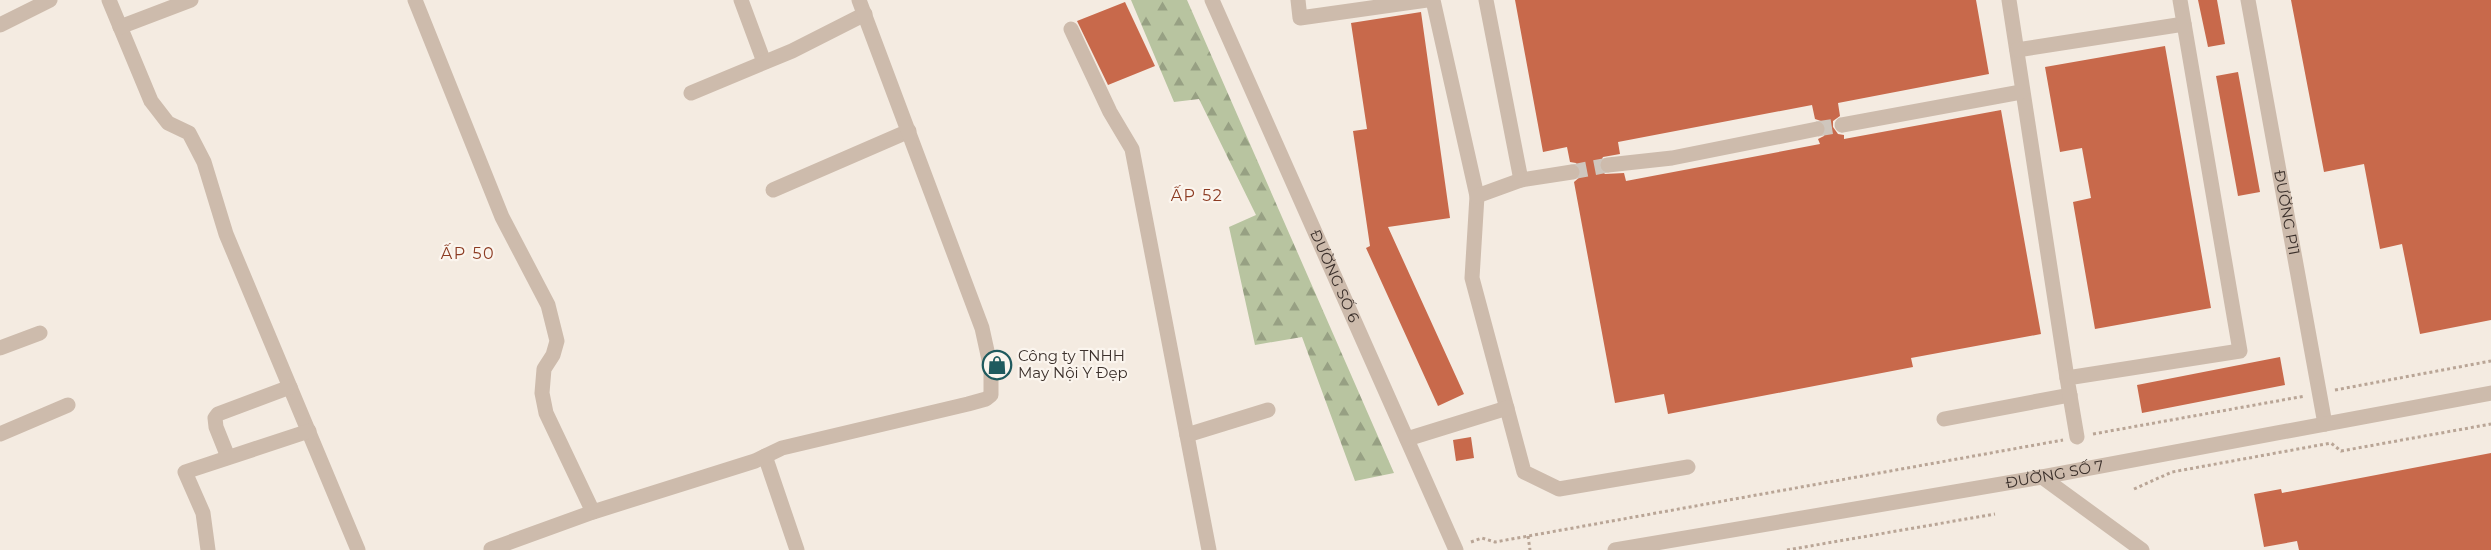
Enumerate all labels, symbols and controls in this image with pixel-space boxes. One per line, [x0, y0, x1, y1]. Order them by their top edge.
street label: ĐƯỜNG P11 [2270, 168, 2304, 257]
district label: ẤP 52 [1171, 185, 1223, 205]
street label: ĐƯỜNG SỐ 6 [1306, 226, 1364, 325]
district label: ẤP 50 [441, 243, 495, 263]
place label: Công ty TNHH May Nội Y Đẹp [1018, 346, 1128, 382]
shop icon: Công ty TNHH May Nội Y Đẹp [981, 349, 1013, 381]
street label: ĐƯỜNG SỐ 7 [2004, 456, 2105, 492]

